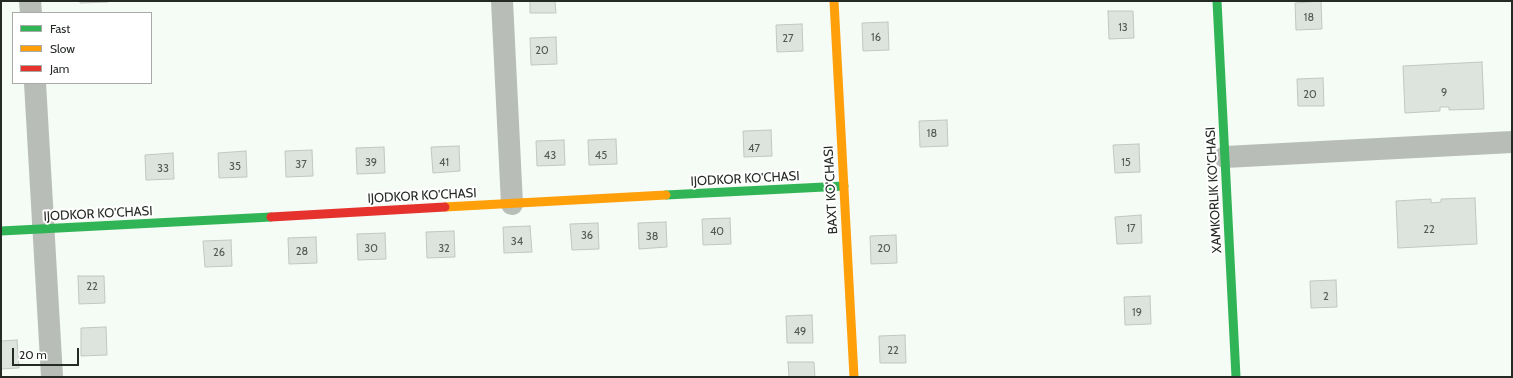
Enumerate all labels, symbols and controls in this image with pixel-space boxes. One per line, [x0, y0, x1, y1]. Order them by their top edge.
house number: 18 [1304, 11, 1314, 25]
legend [12, 12, 152, 84]
text: Fast [50, 21, 70, 36]
house number: 13 [1118, 21, 1128, 35]
house number: 16 [871, 31, 881, 45]
house number: 27 [782, 32, 794, 46]
text: Slow [50, 41, 75, 56]
house number: 20 [535, 44, 549, 58]
text: Jam [50, 61, 69, 76]
house number: 9 [1441, 86, 1447, 100]
house number: 20 [1303, 88, 1317, 102]
street label: XAMKORLIK KO'CHASI [1203, 126, 1225, 254]
house number: 18 [927, 127, 937, 141]
house number: 47 [748, 142, 760, 156]
street label: BAXT KO'CHASI [821, 145, 841, 235]
house number: 43 [544, 149, 556, 163]
house number: 45 [595, 149, 607, 163]
house number: 39 [365, 156, 377, 170]
house number: 41 [439, 156, 449, 170]
house number: 15 [1121, 156, 1131, 170]
house number: 37 [295, 158, 307, 172]
house number: 35 [229, 160, 241, 174]
house number: 33 [157, 162, 169, 176]
street label: IJODKOR KO'CHASI [690, 168, 800, 190]
street label: IJODKOR KO'CHASI [367, 185, 477, 207]
street label: IJODKOR KO'CHASI [43, 203, 153, 225]
house number: 17 [1126, 222, 1136, 236]
house number: 22 [1423, 223, 1435, 237]
house number: 40 [710, 225, 724, 239]
house number: 36 [581, 229, 593, 243]
house number: 38 [646, 230, 658, 244]
house number: 34 [511, 235, 523, 249]
house number: 30 [364, 242, 378, 256]
house number: 32 [438, 242, 450, 256]
house number: 20 [877, 242, 891, 256]
house number: 28 [296, 245, 308, 259]
house number: 26 [213, 246, 225, 260]
house number: 22 [86, 280, 98, 294]
house number: 2 [1323, 290, 1329, 304]
house number: 19 [1132, 306, 1142, 320]
house number: 49 [794, 325, 806, 339]
scale bar [14, 340, 81, 366]
house number: 22 [887, 344, 899, 358]
text: 20 m [19, 347, 47, 362]

